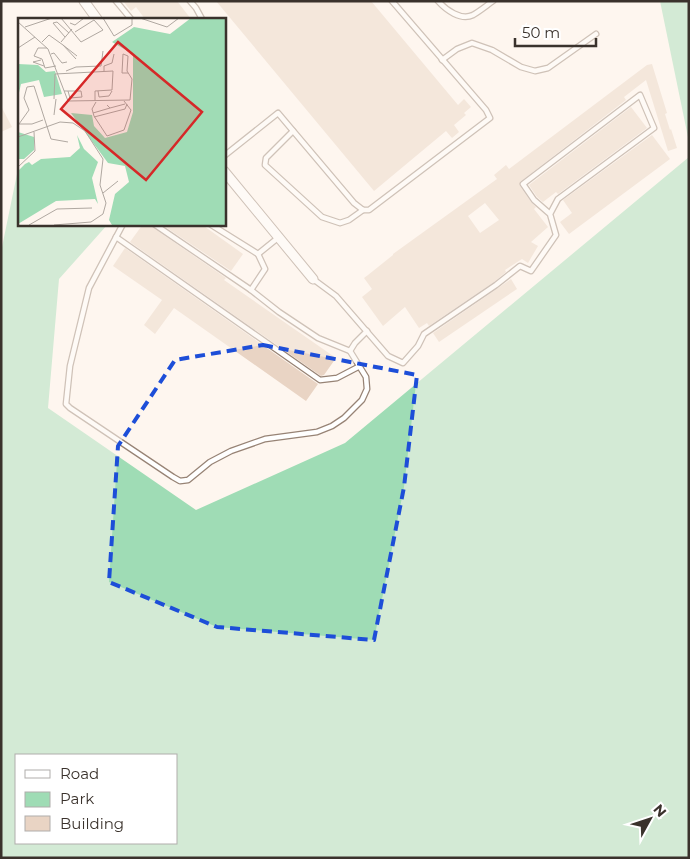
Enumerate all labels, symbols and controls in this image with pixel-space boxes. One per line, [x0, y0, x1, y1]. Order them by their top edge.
scale bar [515, 15, 596, 47]
inset map [18, 18, 225, 225]
text: 50 m [522, 23, 560, 42]
legend [15, 754, 178, 844]
text: Road [60, 764, 99, 783]
text: Park [60, 789, 94, 808]
north arrow [625, 794, 675, 844]
text: N [649, 801, 670, 821]
text: Building [60, 814, 124, 833]

